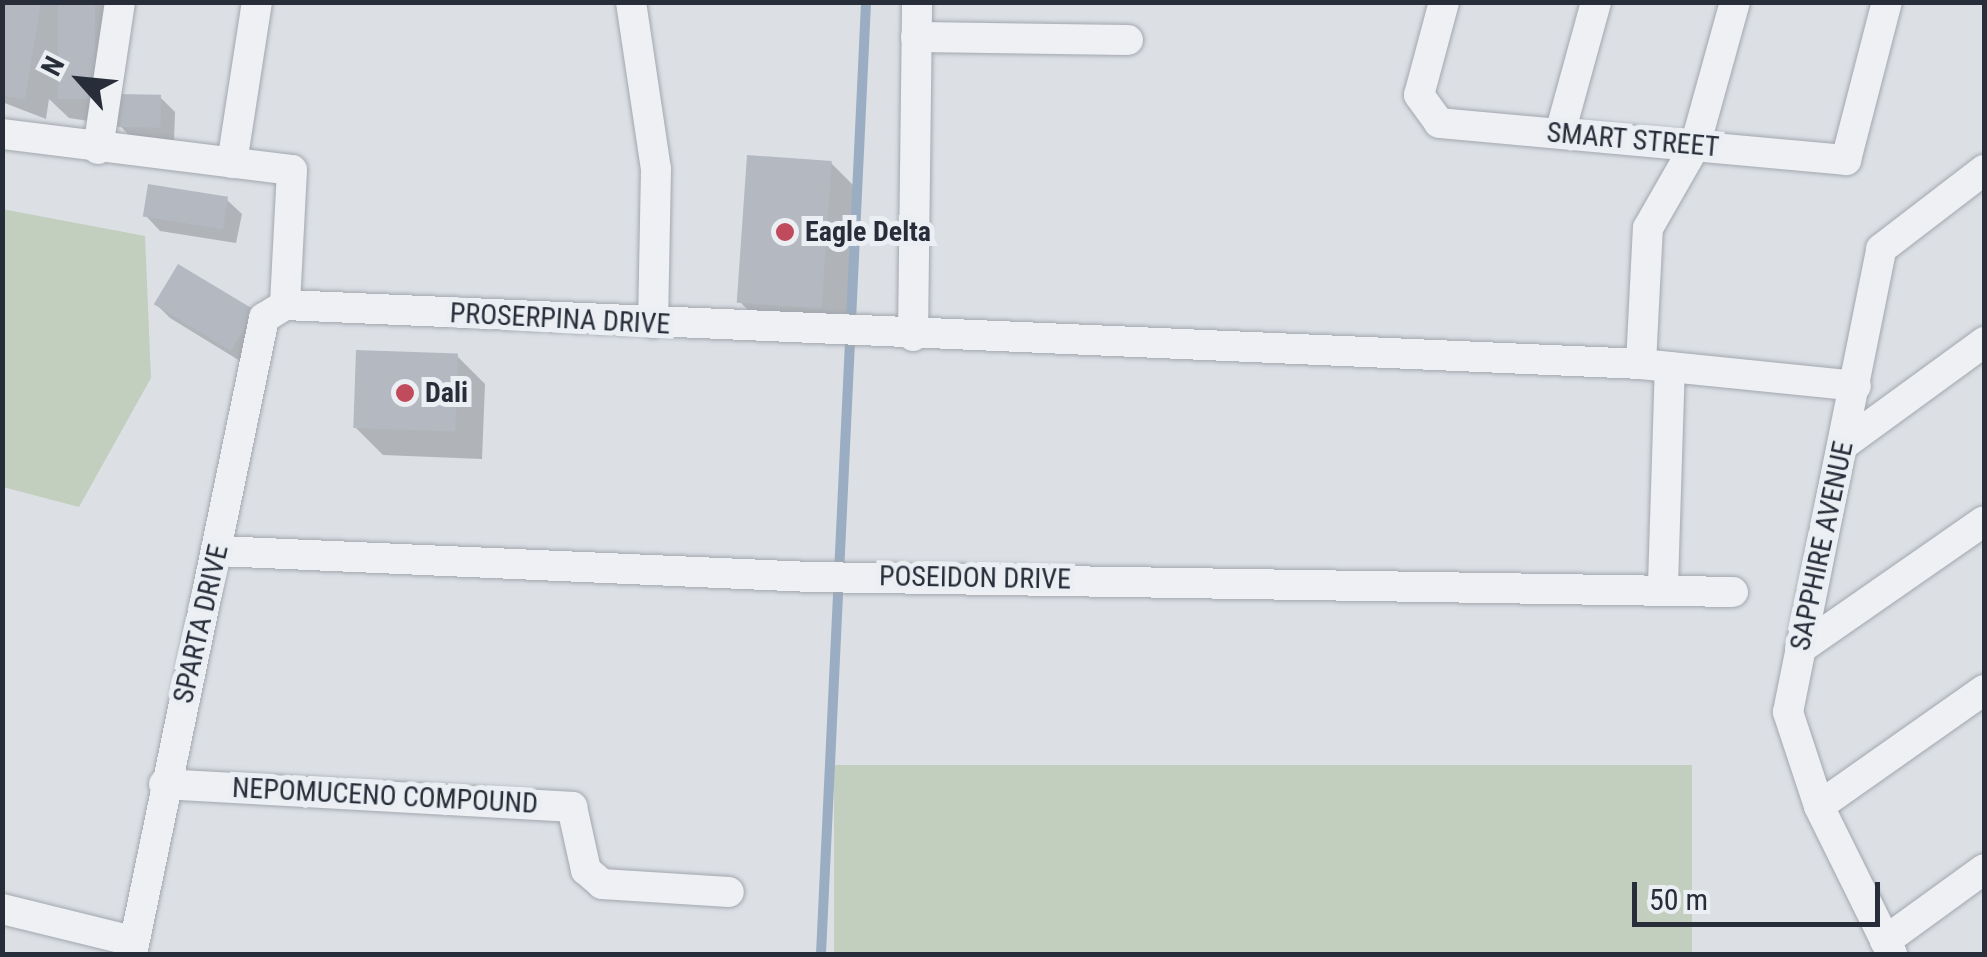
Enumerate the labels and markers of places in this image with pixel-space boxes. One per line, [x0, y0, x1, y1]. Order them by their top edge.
place label: Eagle Delta [805, 215, 931, 249]
marker: Eagle Delta [774, 221, 796, 243]
place label: Dali [425, 376, 468, 410]
marker: Dali [394, 382, 416, 404]

